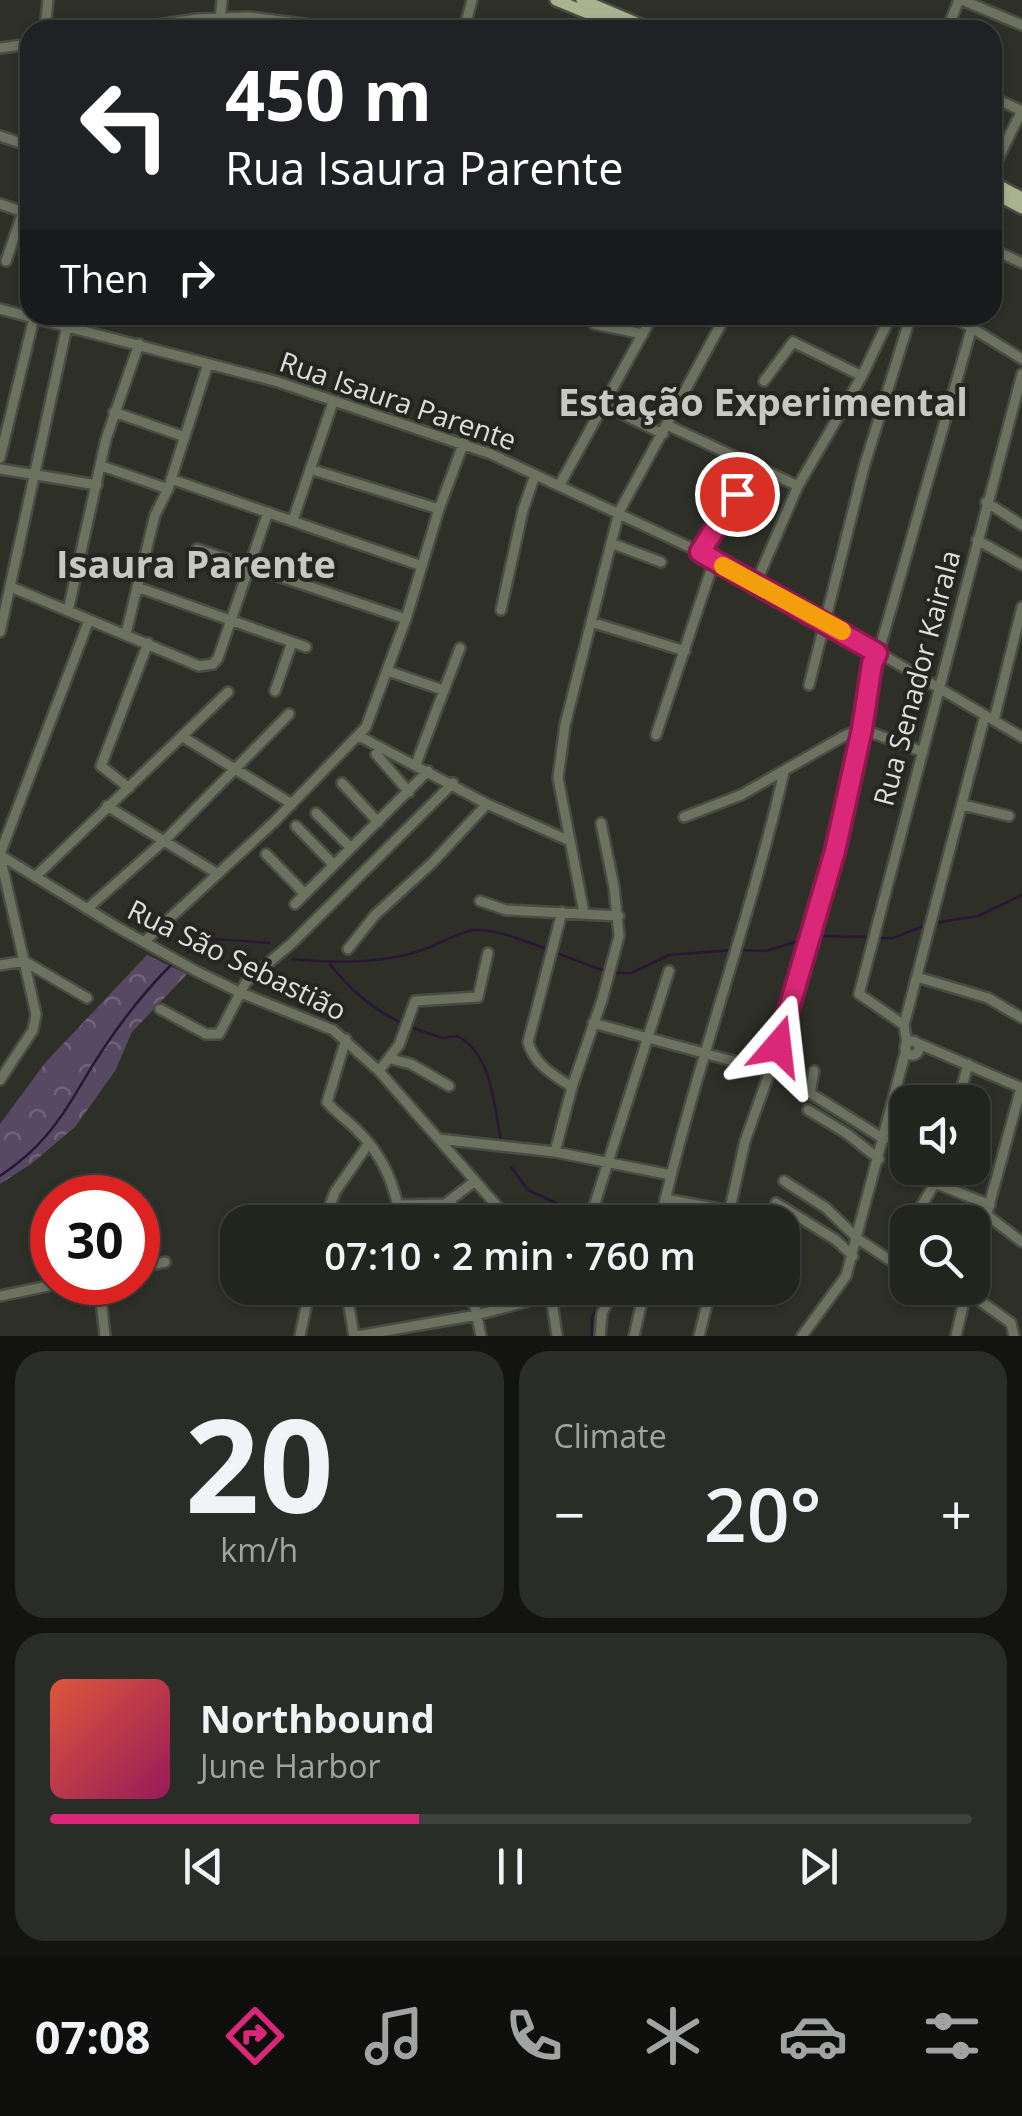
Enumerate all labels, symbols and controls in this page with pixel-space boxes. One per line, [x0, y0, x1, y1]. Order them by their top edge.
text: 450 m [225, 46, 432, 142]
icon: left [60, 60, 190, 190]
text: Rua Isaura Parente [225, 137, 623, 198]
icon: right [169, 250, 224, 305]
text: Then [60, 252, 149, 304]
street label: Rua Isaura Parente [275, 342, 522, 458]
district label: Estação Experimental [558, 375, 968, 427]
pin [695, 452, 780, 537]
icon: arrive [710, 467, 765, 522]
district label: Isaura Parente [56, 537, 336, 589]
street label: Rua Senador Kairala [864, 546, 968, 810]
street label: Rua São Sebastião [122, 890, 353, 1029]
position arrow [726, 994, 830, 1098]
map controls [890, 1085, 990, 1305]
button: sound [890, 1085, 990, 1185]
speed limit sign: 30 [30, 1175, 160, 1305]
button: search [890, 1205, 990, 1305]
text: 07:10 · 2 min · 760 m [324, 1229, 696, 1281]
text: 20 [185, 1374, 334, 1551]
text: Climate [554, 1414, 667, 1457]
text: 20° [704, 1462, 822, 1564]
text: − [554, 1476, 585, 1551]
text: + [941, 1476, 972, 1551]
text: km/h [220, 1528, 298, 1571]
text: Northbound [200, 1692, 435, 1744]
text: June Harbor [200, 1744, 380, 1787]
icon: previous [176, 1839, 231, 1894]
icon: pause [483, 1839, 538, 1894]
icon: next [791, 1839, 846, 1894]
icon: directions [220, 2001, 290, 2071]
icon: music [359, 2001, 429, 2071]
icon: phone [499, 2001, 569, 2071]
icon: climate [638, 2001, 708, 2071]
icon: car [778, 2001, 848, 2071]
icon: filters [917, 2001, 987, 2071]
text: 07:08 [35, 2006, 150, 2067]

